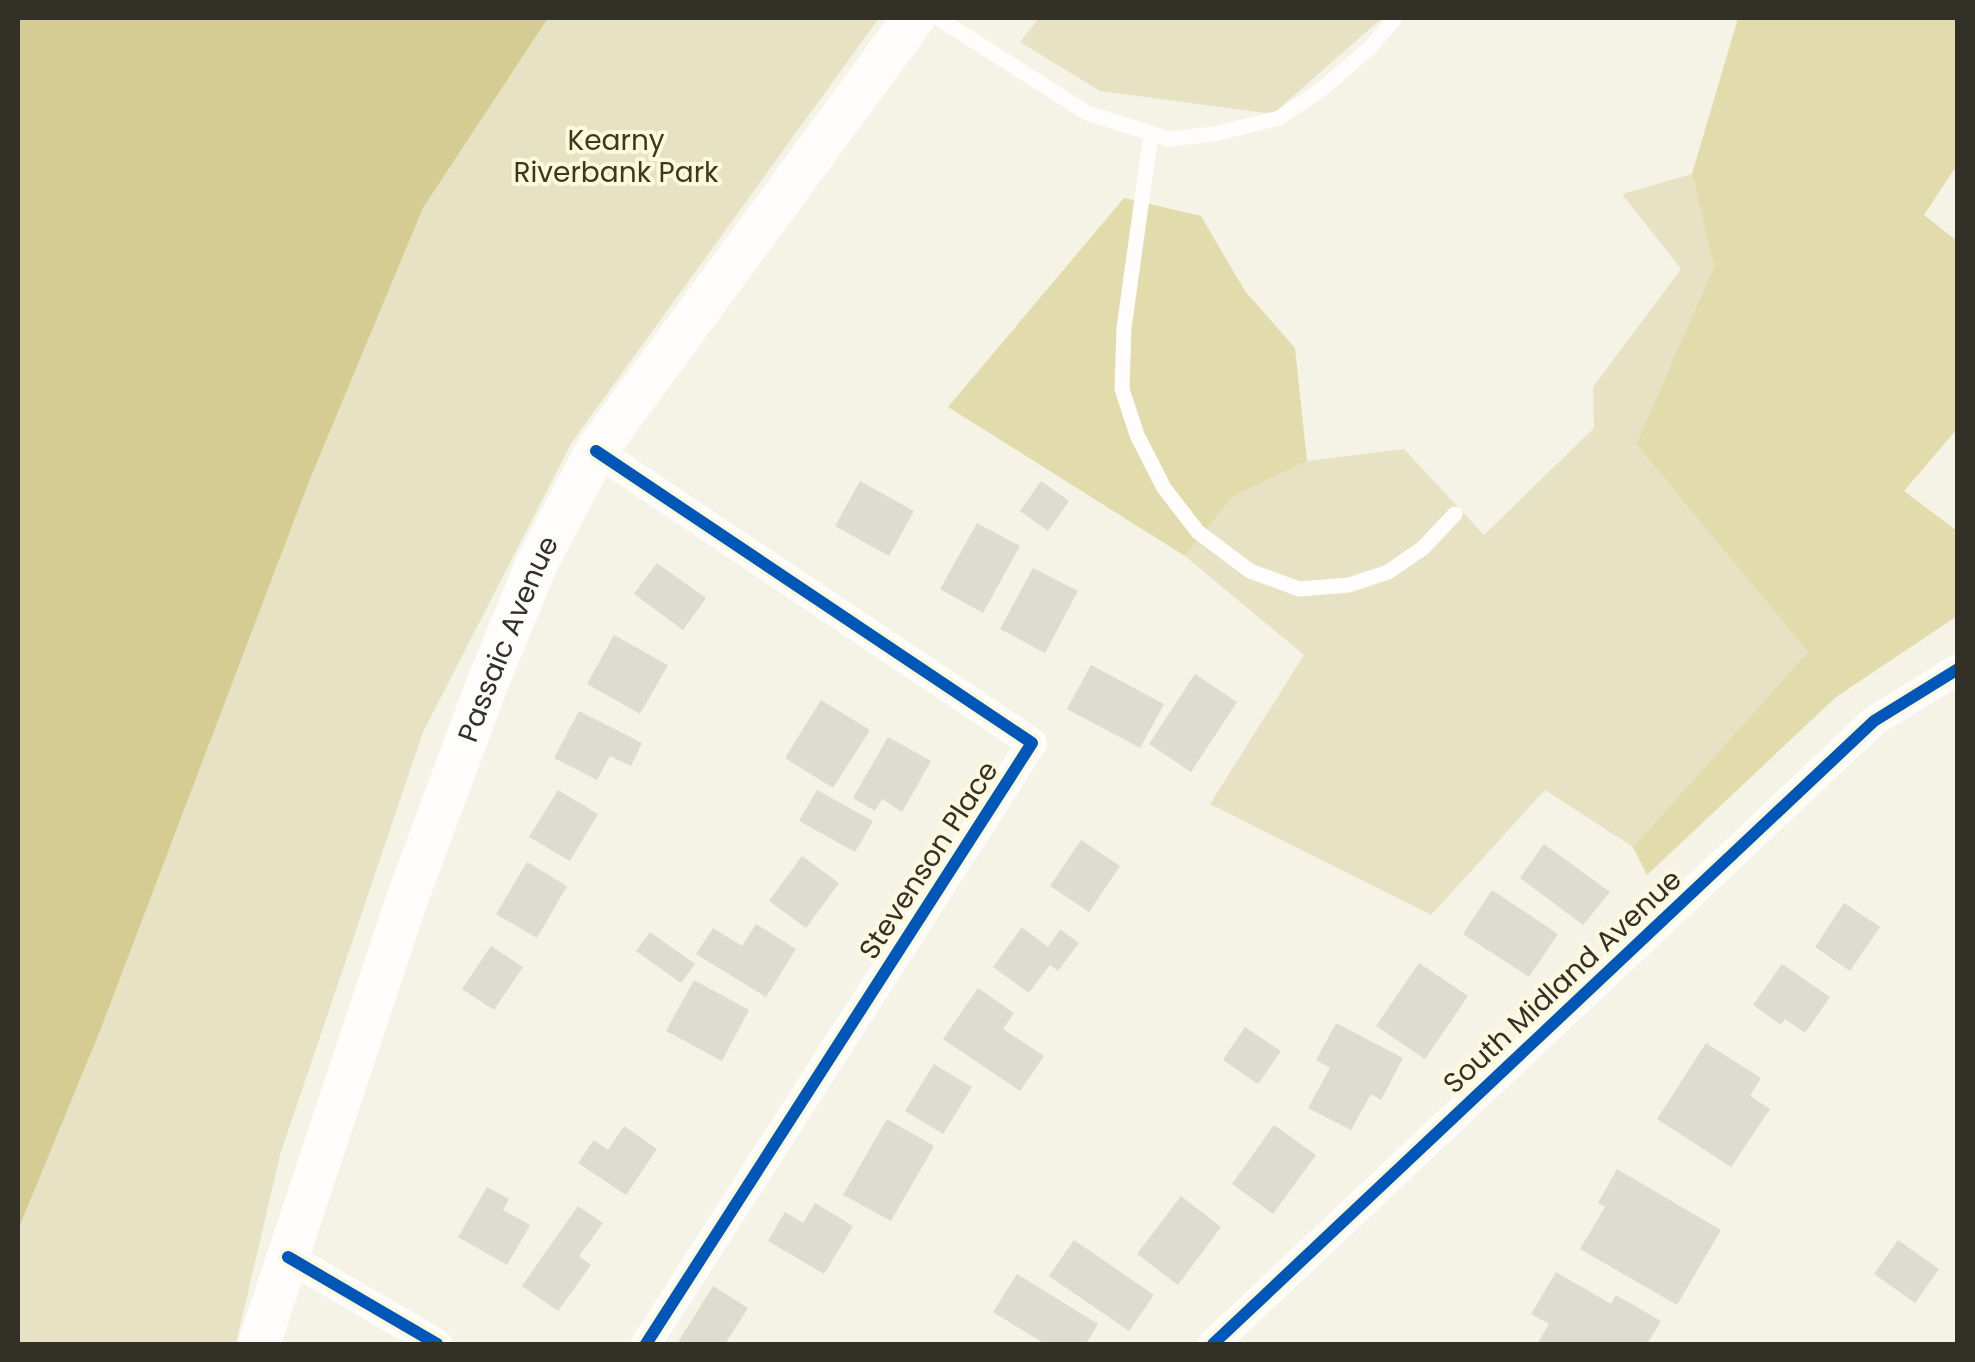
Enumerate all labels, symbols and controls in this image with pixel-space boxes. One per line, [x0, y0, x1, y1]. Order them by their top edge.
park label: Kearny Riverbank Park [513, 121, 719, 192]
street label: Passaic Avenue [448, 529, 568, 748]
street label: Stevenson Place [850, 753, 1007, 967]
street label: South Midland Avenue [1435, 860, 1690, 1102]

